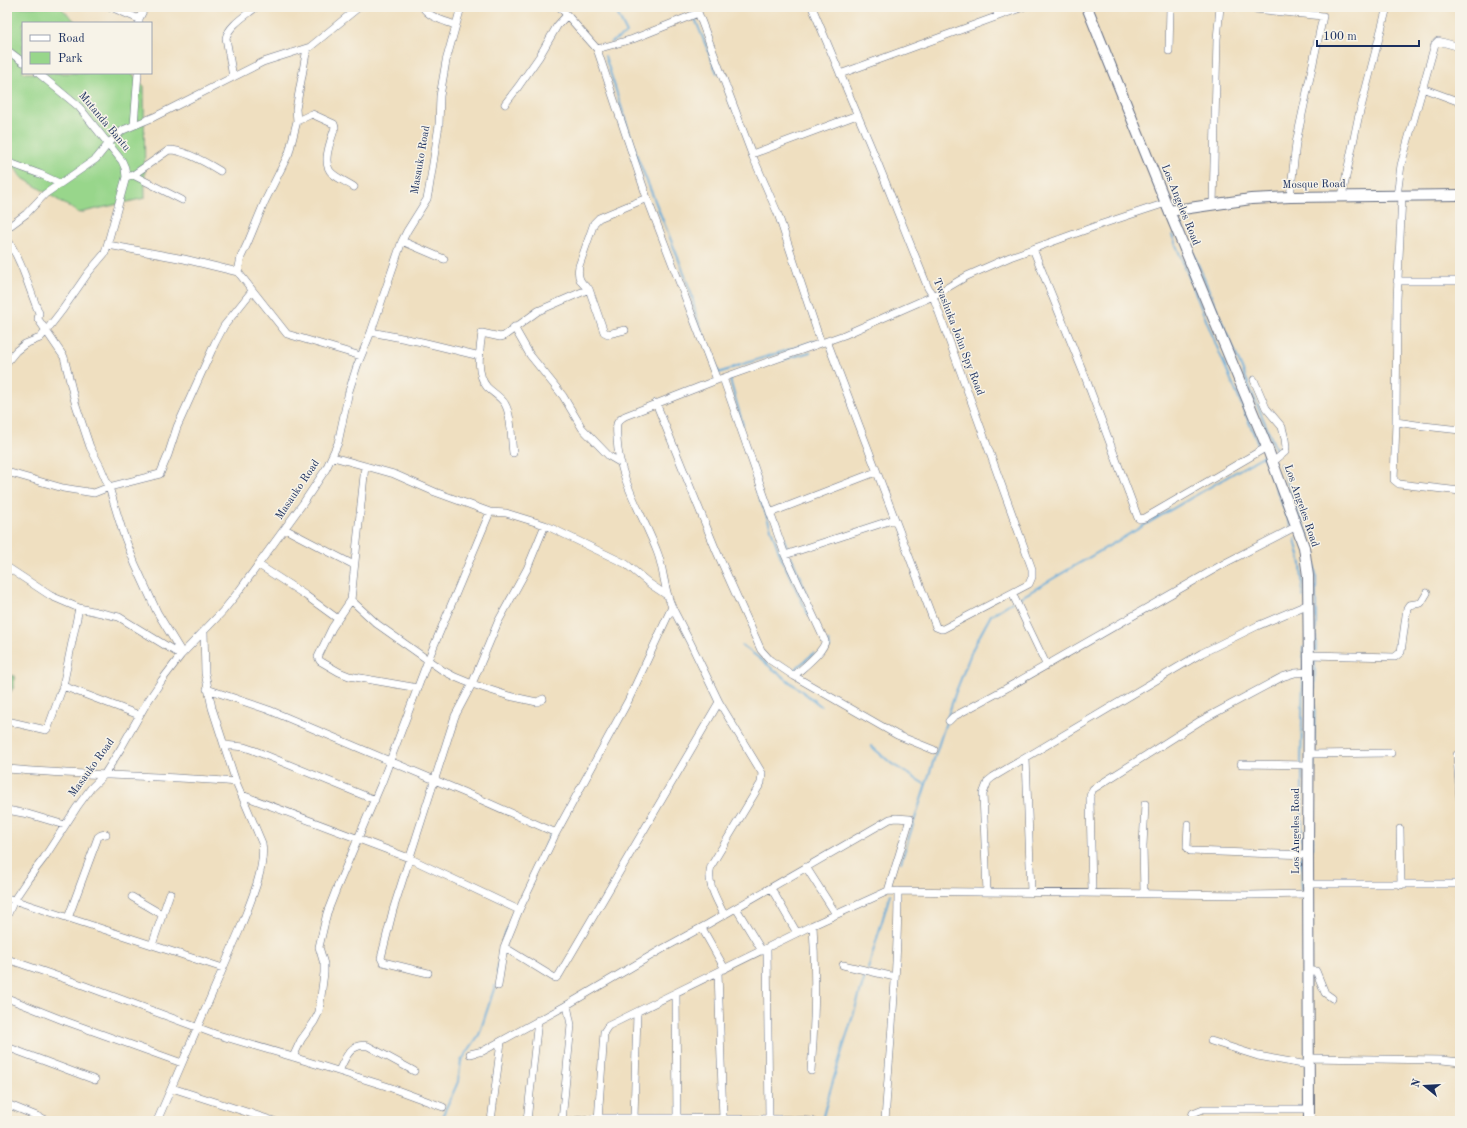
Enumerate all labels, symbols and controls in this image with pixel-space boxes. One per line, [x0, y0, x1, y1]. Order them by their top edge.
legend [22, 22, 152, 74]
scale bar [1317, 22, 1419, 48]
text: 100 m [1323, 31, 1357, 43]
text: Road [58, 33, 85, 45]
text: Park [58, 53, 83, 65]
street label: Mutanda Bantu [76, 90, 132, 154]
street label: Masauko Road [410, 125, 432, 195]
street label: Los Angeles Road [1159, 163, 1201, 247]
street label: Mosque Road [1282, 179, 1346, 191]
street label: Twashuka John Spy Road [931, 277, 986, 397]
street label: Masauko Road [274, 458, 322, 522]
street label: Los Angeles Road [1282, 463, 1320, 549]
street label: Masauko Road [67, 736, 117, 799]
street label: Los Angeles Road [1291, 788, 1302, 874]
north arrow [1405, 1066, 1445, 1106]
text: N [1410, 1077, 1424, 1089]

